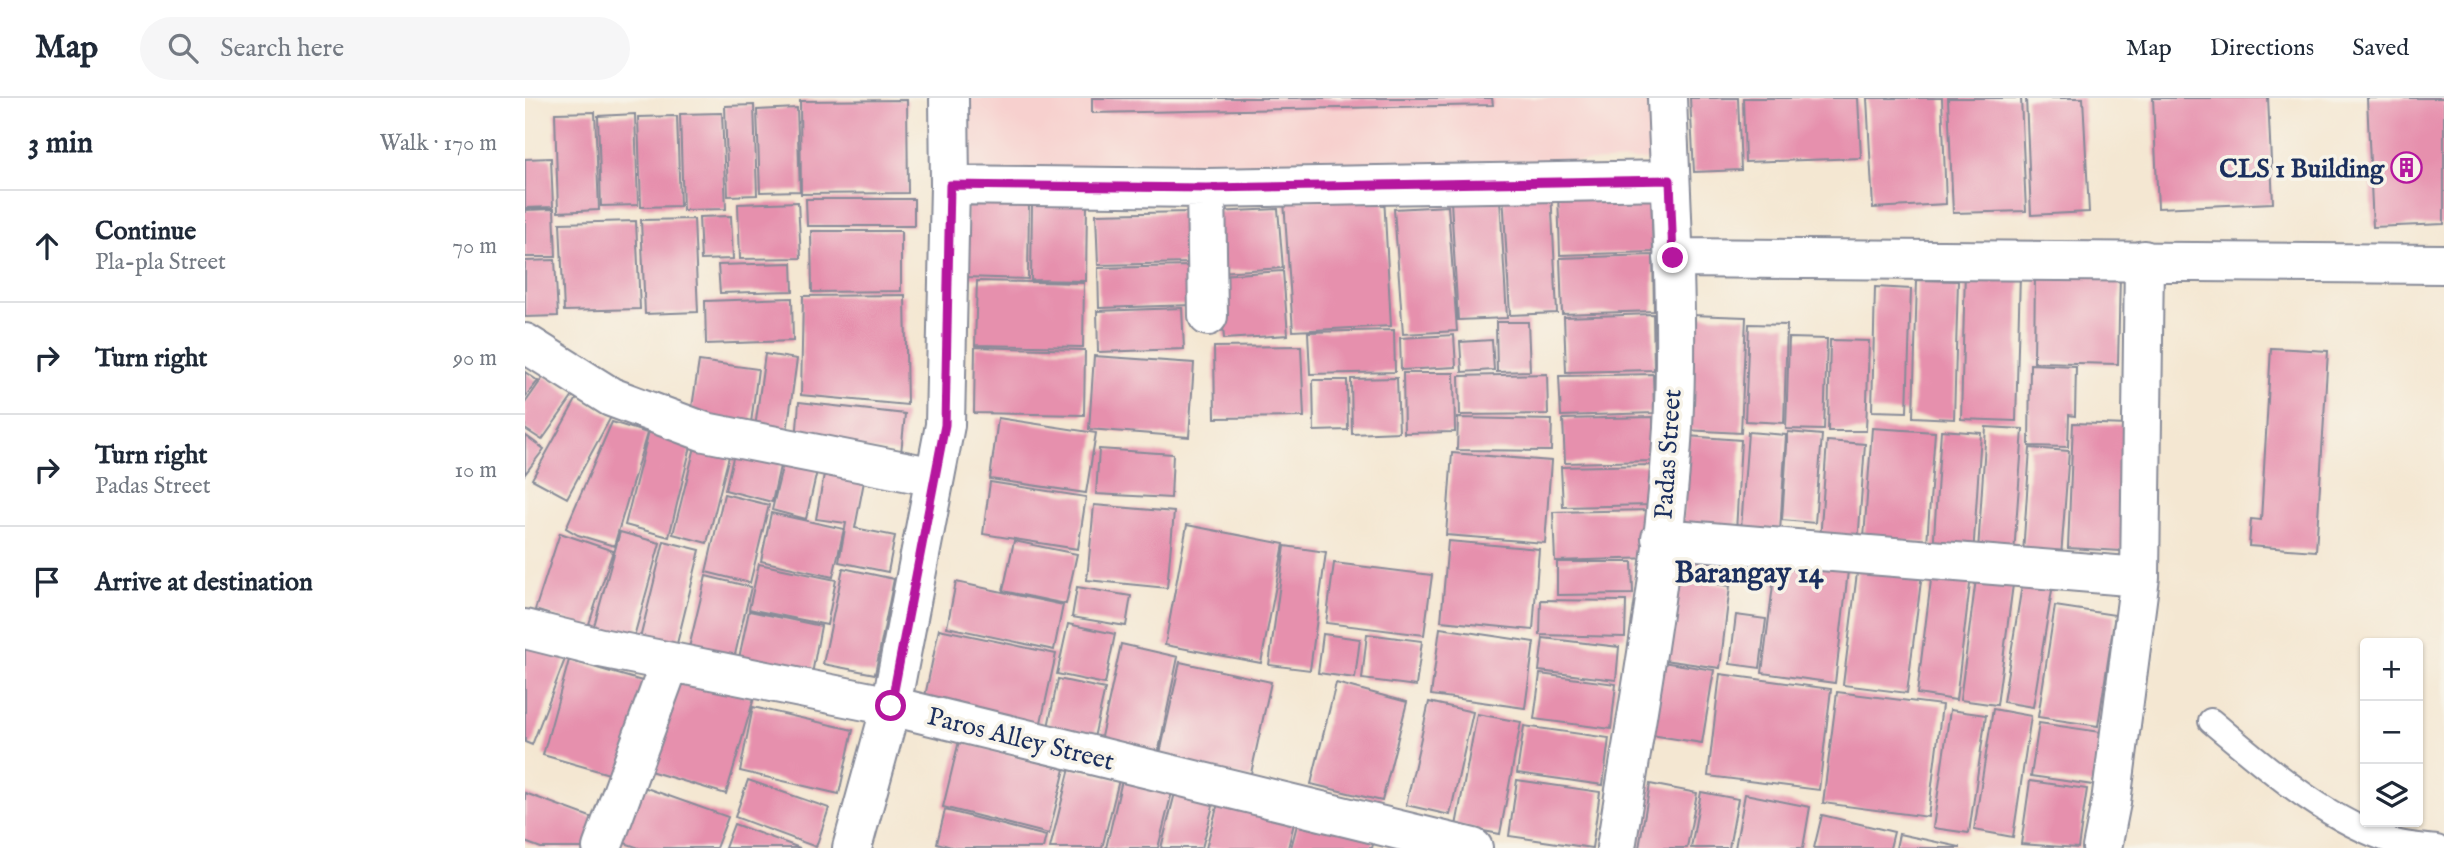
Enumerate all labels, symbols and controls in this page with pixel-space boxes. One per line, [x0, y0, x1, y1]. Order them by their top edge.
search box [140, 17, 630, 80]
text: Map [35, 27, 98, 69]
icon: search [164, 29, 202, 67]
text: Search here [220, 32, 344, 65]
text: Map [2126, 33, 2172, 64]
text: Directions [2210, 33, 2314, 64]
text: Saved [2352, 33, 2409, 64]
text: 3 min [28, 125, 93, 163]
text: Walk · 170 m [379, 129, 497, 158]
building icon: CLS 1 Building [2390, 151, 2424, 185]
place label: CLS 1 Building [2219, 153, 2385, 186]
text: Continue [95, 215, 196, 248]
icon: ahead [28, 227, 66, 265]
text: 70 m [452, 232, 497, 261]
route end [1657, 242, 1688, 273]
text: Pla-pla Street [95, 248, 226, 277]
icon: right [28, 339, 66, 377]
text: Turn right [95, 342, 208, 375]
text: 90 m [453, 344, 497, 373]
street label: Padas Street [1647, 388, 1690, 520]
text: Turn right [95, 439, 208, 472]
icon: right [28, 451, 66, 489]
text: 10 m [454, 456, 497, 485]
text: Padas Street [95, 472, 211, 501]
district label: Barangay 14 [1675, 555, 1824, 593]
icon: arrive [28, 563, 66, 601]
text: Arrive at destination [95, 566, 313, 599]
map controls [2360, 638, 2423, 827]
button: + [2360, 638, 2423, 701]
route start [875, 690, 906, 721]
street label: Paros Alley Street [924, 700, 1117, 779]
button: − [2360, 701, 2423, 764]
button: layers [2360, 764, 2423, 827]

